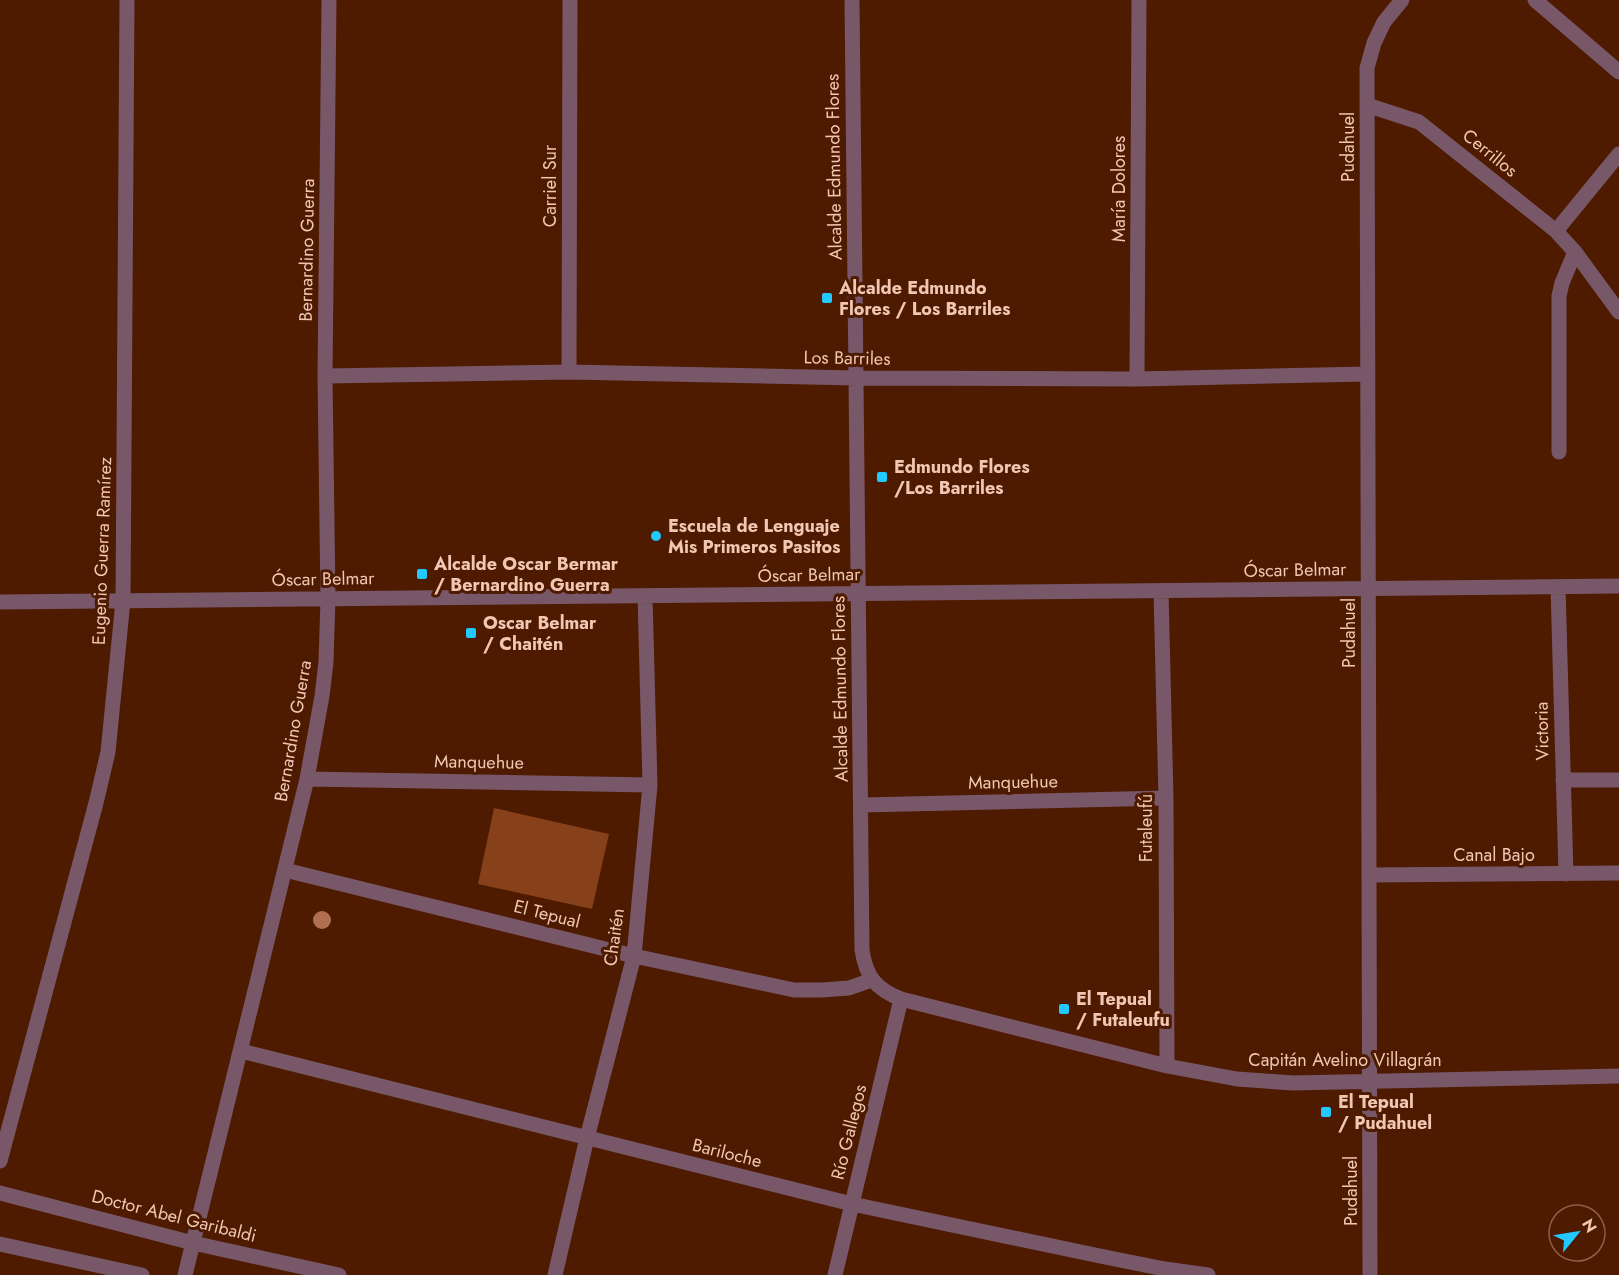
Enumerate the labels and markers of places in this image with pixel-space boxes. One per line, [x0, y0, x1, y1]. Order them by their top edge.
place label: Alcalde Edmundo Flores / Los Barriles [838, 275, 1010, 322]
marker: Alcalde Edmundo Flores / Los Barriles [820, 291, 834, 305]
place label: Edmundo Flores /Los Barriles [894, 454, 1030, 501]
marker: Edmundo Flores /Los Barriles [875, 470, 889, 484]
place label: Escuela de Lenguaje Mis Primeros Pasitos [668, 513, 840, 560]
marker: Escuela de Lenguaje Mis Primeros Pasitos [649, 529, 663, 543]
place label: Alcalde Oscar Bermar / Bernardino Guerra [433, 551, 619, 598]
marker: Alcalde Oscar Bermar / Bernardino Guerra [415, 567, 429, 581]
place label: Oscar Belmar / Chaitén [483, 610, 597, 657]
marker: Oscar Belmar / Chaitén [464, 626, 478, 640]
place label: El Tepual / Futaleufu [1076, 986, 1170, 1033]
marker: El Tepual / Futaleufu [1057, 1002, 1071, 1016]
place label: El Tepual / Pudahuel [1338, 1089, 1432, 1136]
marker: El Tepual / Pudahuel [1319, 1105, 1333, 1119]

